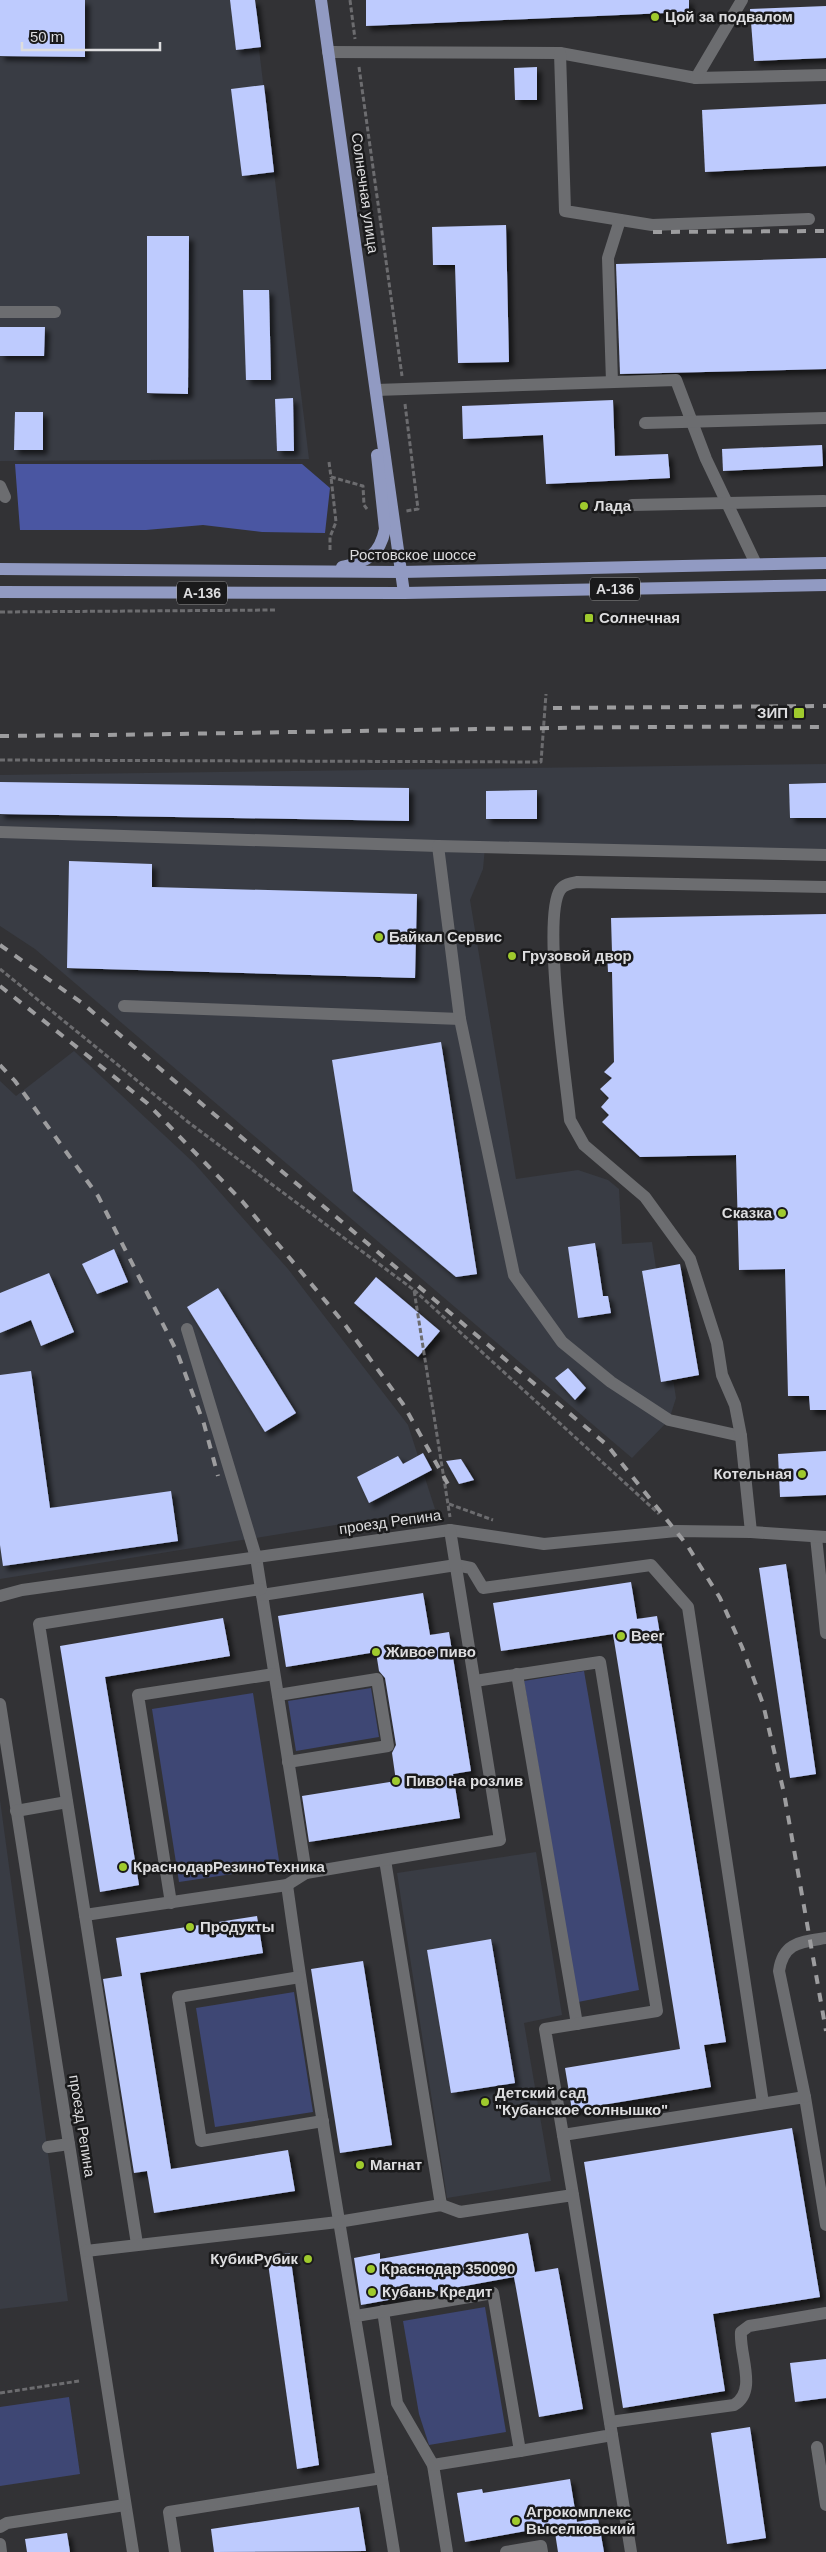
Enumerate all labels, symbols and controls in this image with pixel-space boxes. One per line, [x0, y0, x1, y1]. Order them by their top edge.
place label: Цой за подвалом [665, 8, 793, 25]
marker: Цой за подвалом [649, 11, 661, 23]
scale bar [22, 20, 160, 52]
text: 50 m [30, 28, 63, 45]
street label: Солнечная улица [349, 131, 382, 255]
place label: Лада [594, 497, 632, 514]
marker: Лада [578, 500, 590, 512]
street label: Ростовское шоссе [350, 546, 476, 563]
road number: А-136 [590, 578, 640, 600]
road number: А-136 [177, 582, 227, 604]
place label: Солнечная [599, 609, 680, 626]
marker: Солнечная [583, 612, 595, 624]
place label: ЗИП [757, 704, 788, 721]
marker: ЗИП [792, 706, 806, 720]
place label: Байкал Сервис [389, 928, 502, 945]
marker: Байкал Сервис [373, 931, 385, 943]
place label: Грузовой двор [522, 947, 632, 964]
marker: Грузовой двор [506, 950, 518, 962]
place label: Сказка [722, 1204, 773, 1221]
marker: Сказка [776, 1207, 788, 1219]
place label: Котельная [713, 1465, 792, 1482]
marker: Котельная [796, 1468, 808, 1480]
street label: проезд Репина [338, 1506, 443, 1537]
place label: Beer [631, 1627, 665, 1644]
marker: Beer [615, 1630, 627, 1642]
place label: Живое пиво [385, 1643, 476, 1660]
marker: Живое пиво [370, 1646, 382, 1658]
place label: Пиво на розлив [406, 1772, 523, 1789]
marker: Пиво на розлив [390, 1775, 402, 1787]
place label: КраснодарРезиноТехника [133, 1858, 326, 1875]
marker: КраснодарРезиноТехника [117, 1861, 129, 1873]
place label: Продукты [200, 1918, 275, 1935]
marker: Продукты [184, 1921, 196, 1933]
street label: проезд Репина [66, 2074, 99, 2179]
place label: Детский сад "Кубанское солнышко" [495, 2084, 668, 2118]
marker: Детский сад "Кубанское солнышко" [479, 2096, 491, 2108]
place label: Магнат [370, 2156, 422, 2173]
marker: Магнат [354, 2159, 366, 2171]
place label: КубикРубик [210, 2250, 298, 2267]
marker: КубикРубик [302, 2253, 314, 2265]
place label: Краснодар 350090 [381, 2260, 515, 2277]
marker: Краснодар 350090 [365, 2263, 377, 2275]
place label: Кубань Кредит [382, 2283, 492, 2300]
marker: Кубань Кредит [366, 2286, 378, 2298]
place label: Агрокомплекс Выселковский [526, 2503, 635, 2537]
marker: Агрокомплекс Выселковский [510, 2515, 522, 2527]

